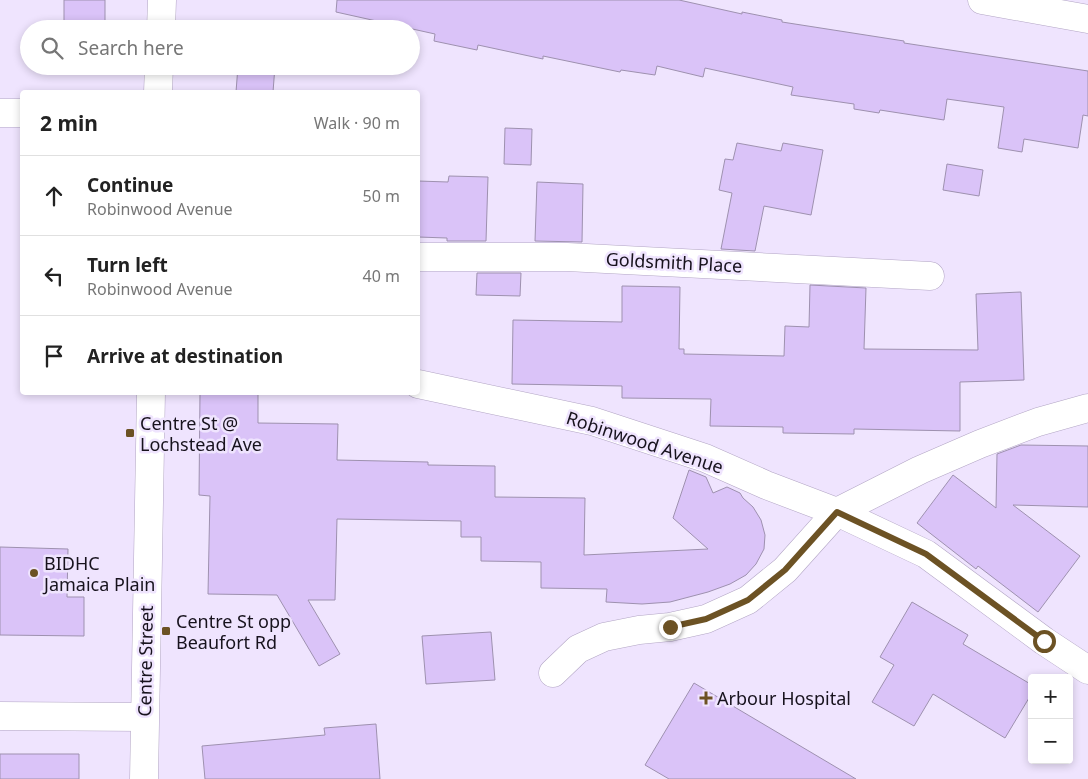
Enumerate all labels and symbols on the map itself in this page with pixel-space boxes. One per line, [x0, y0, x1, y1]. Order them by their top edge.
street label: Goldsmith Place [605, 246, 743, 278]
street label: Robinwood Avenue [563, 405, 727, 479]
place label: Centre St @ Lochstead Ave [140, 411, 262, 456]
marker: Centre St @ Lochstead Ave [124, 427, 136, 439]
place label: BIDHC Jamaica Plain [42, 551, 155, 596]
marker: BIDHC Jamaica Plain [28, 567, 40, 579]
street label: Centre Street [132, 605, 158, 717]
place label: Centre St opp Beaufort Rd [176, 609, 291, 654]
route end [659, 616, 682, 639]
marker: Centre St opp Beaufort Rd [160, 625, 172, 637]
route start [1033, 630, 1056, 653]
place label: Arbour Hospital [717, 686, 851, 710]
marker: Arbour Hospital [699, 691, 713, 705]

